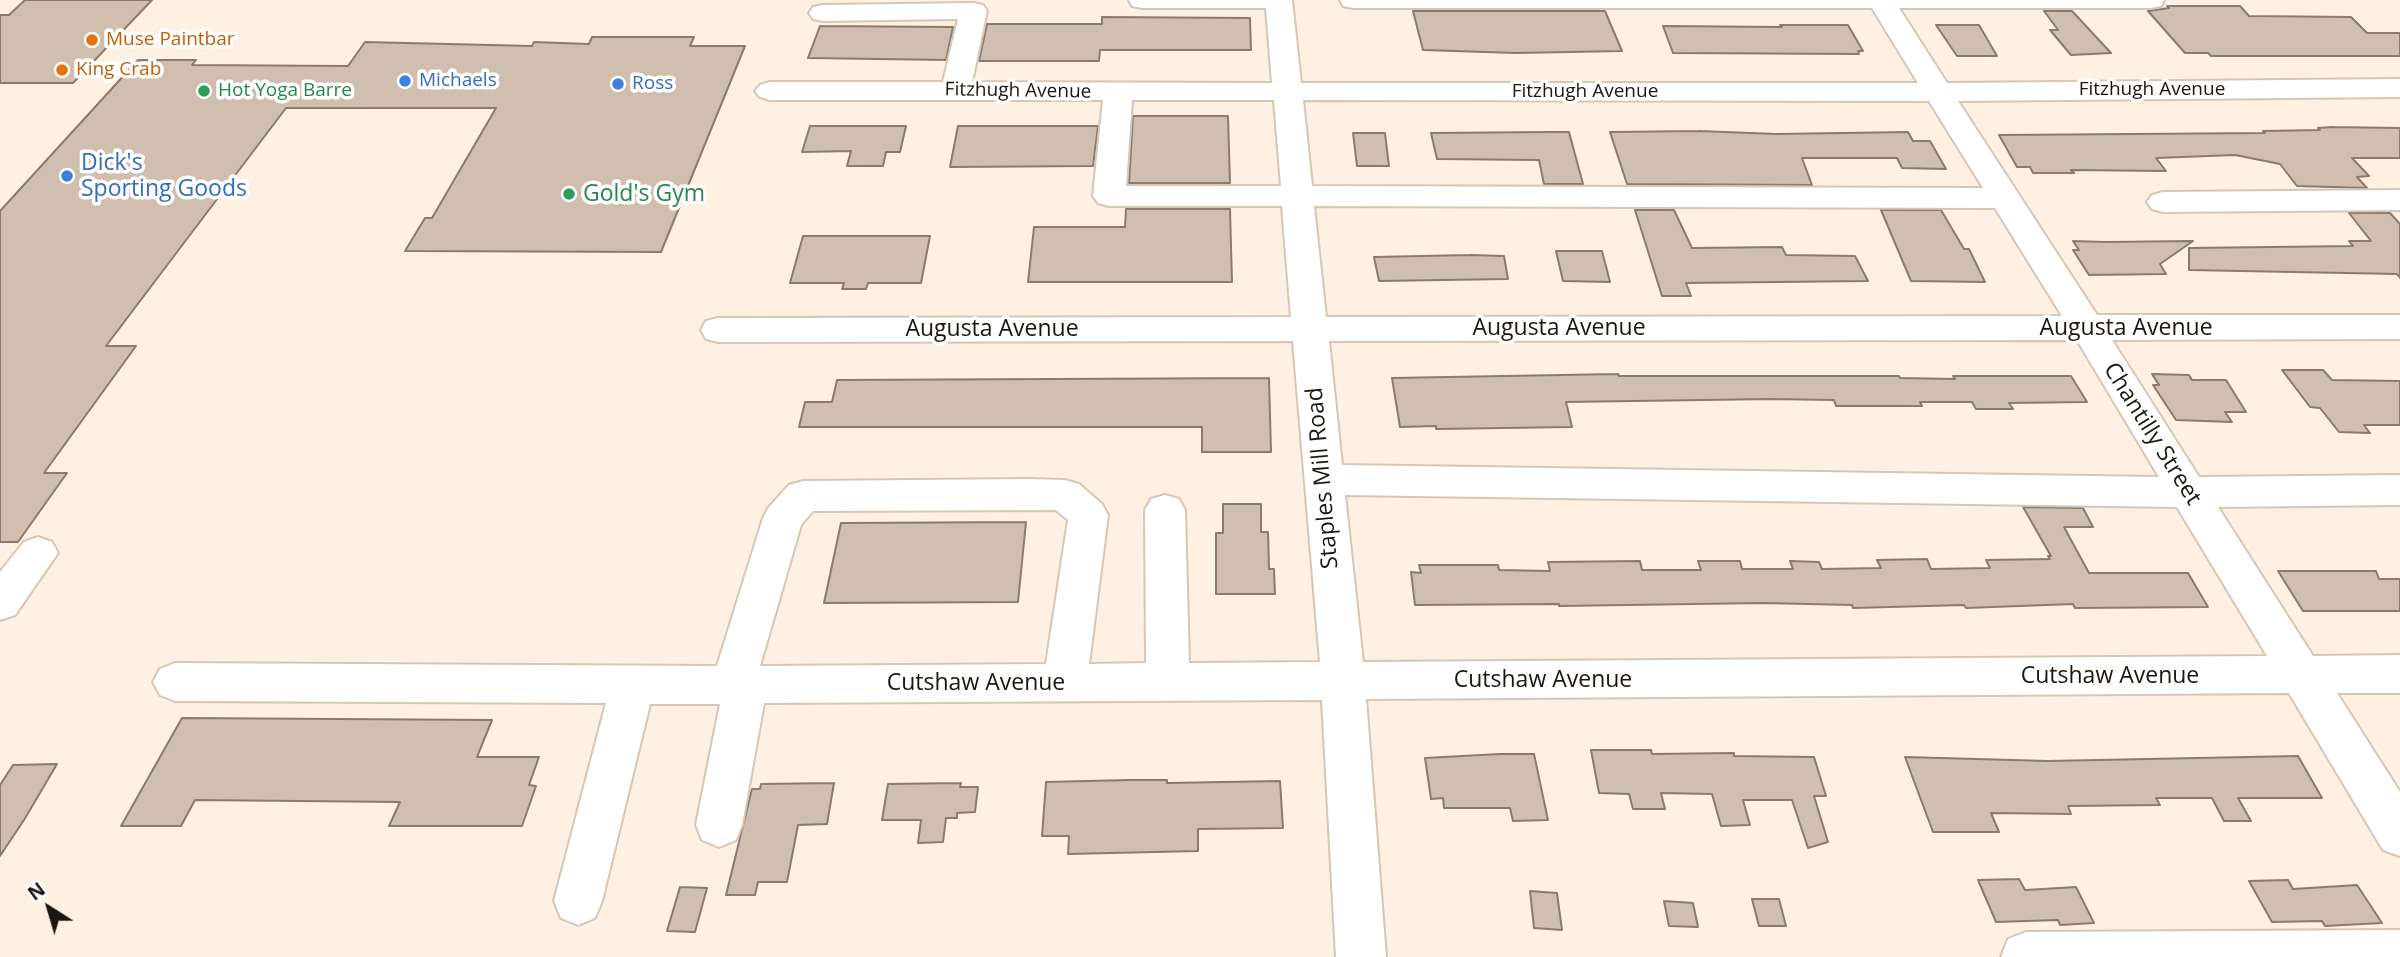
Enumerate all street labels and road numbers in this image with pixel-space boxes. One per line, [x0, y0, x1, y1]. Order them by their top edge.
street label: Fitzhugh Avenue [944, 78, 1092, 104]
street label: Fitzhugh Avenue [2079, 79, 2225, 101]
street label: Fitzhugh Avenue [1512, 81, 1658, 103]
street label: Augusta Avenue [1472, 314, 1646, 342]
street label: Augusta Avenue [2039, 314, 2213, 342]
street label: Augusta Avenue [905, 315, 1079, 343]
street label: Chantilly Street [2097, 358, 2207, 510]
street label: Staples Mill Road [1301, 386, 1345, 570]
street label: Cutshaw Avenue [2021, 662, 2199, 690]
street label: Cutshaw Avenue [1454, 666, 1632, 694]
street label: Cutshaw Avenue [887, 669, 1065, 697]

